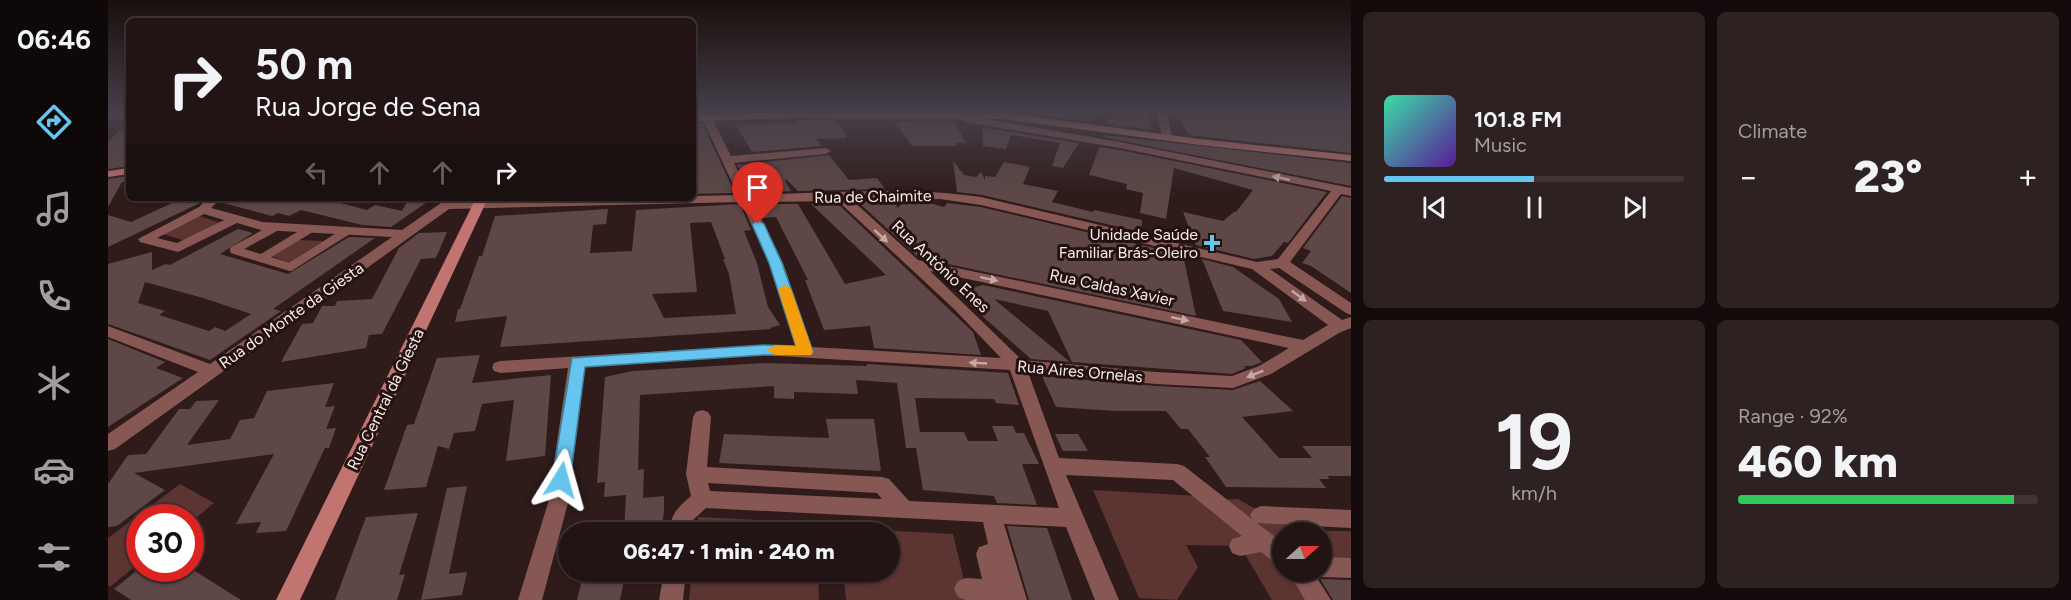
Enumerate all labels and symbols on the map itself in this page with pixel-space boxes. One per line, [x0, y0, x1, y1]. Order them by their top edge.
pin [732, 162, 783, 224]
one-way arrow [1271, 173, 1290, 182]
street label: Rua de Chaimite [814, 186, 932, 207]
street label: Rua António Enes [888, 216, 993, 316]
place label: Unidade Saúde Familiar Brás-Oleiro [1059, 225, 1198, 262]
one-way arrow [874, 229, 889, 243]
marker: Unidade Saúde Familiar Brás-Oleiro [1203, 234, 1221, 252]
street label: Rua do Monte da Giesta [215, 258, 367, 372]
street label: Rua Caldas Xavier [1048, 265, 1177, 310]
one-way arrow [980, 275, 999, 284]
one-way arrow [1290, 290, 1306, 302]
one-way arrow [1171, 315, 1190, 324]
street label: Rua Central da Giesta [343, 325, 428, 473]
street label: Rua Aires Ornelas [1016, 357, 1143, 386]
one-way arrow [968, 358, 987, 367]
one-way arrow [1245, 369, 1263, 379]
position arrow [529, 448, 593, 512]
speed limit sign: 30 [126, 504, 204, 582]
north arrow [1272, 522, 1332, 582]

